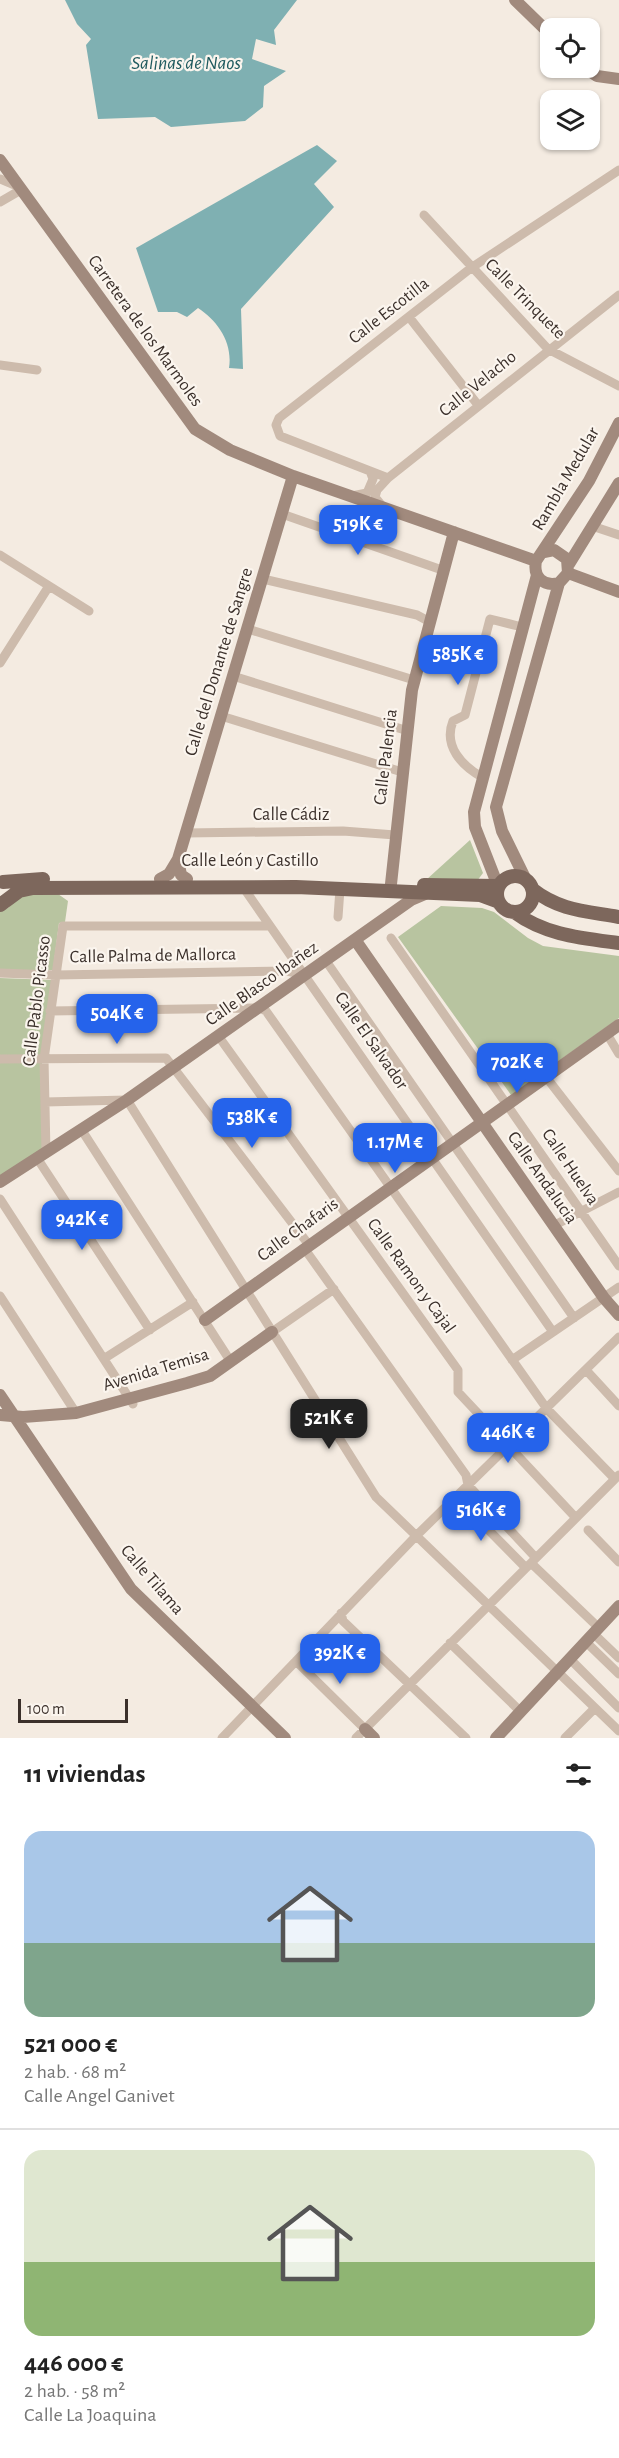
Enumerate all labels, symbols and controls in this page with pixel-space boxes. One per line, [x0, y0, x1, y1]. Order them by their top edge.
map controls [540, 18, 600, 150]
button: locate [540, 18, 600, 78]
water label: Salinas de Naos [131, 53, 241, 73]
button: layers [540, 90, 600, 150]
street label: Carretera de los Marmoles [84, 252, 206, 410]
street label: Calle Trinquete [481, 255, 569, 343]
street label: Calle Escotilla [346, 274, 432, 348]
street label: Calle Velacho [436, 348, 520, 420]
street label: Rambla Medular [529, 424, 603, 534]
pin: 519K € [309, 505, 407, 556]
text: 519K € [333, 514, 383, 534]
street label: Calle del Donante de Sangre [182, 566, 256, 758]
pin: 585K € [409, 635, 507, 686]
text: 585K € [432, 644, 484, 664]
street label: Calle Palencia [371, 708, 401, 806]
street label: Calle Cádiz [253, 806, 329, 824]
street label: Calle León y Castillo [181, 852, 319, 870]
street label: Calle Pablo Picasso [20, 934, 54, 1067]
street label: Calle Blasco Ibañez [202, 939, 322, 1029]
street label: Calle Palma de Mallorca [70, 946, 236, 966]
street label: Calle El Salvador [331, 989, 411, 1093]
pin: 504K € [68, 994, 166, 1045]
text: 504K € [90, 1003, 144, 1023]
pin: 702K € [468, 1043, 566, 1094]
text: 702K € [491, 1052, 543, 1072]
pin: 538K € [203, 1098, 301, 1149]
text: 538K € [226, 1107, 278, 1127]
pin: 1.17M € [340, 1123, 450, 1174]
street label: Calle Huelva [538, 1126, 602, 1208]
street label: Calle Andalucia [504, 1129, 580, 1227]
text: 1.17M € [367, 1132, 423, 1152]
street label: Calle Chafaris [254, 1195, 342, 1265]
pin: 942K € [33, 1200, 131, 1251]
text: 942K € [55, 1209, 109, 1229]
street label: Calle Ramon y Cajal [364, 1215, 458, 1337]
street label: Avenida Temisa [101, 1345, 211, 1395]
pin: 521K € [280, 1399, 378, 1450]
text: 521K € [304, 1408, 354, 1428]
pin: 446K € [459, 1413, 557, 1464]
text: 446K € [481, 1422, 535, 1442]
pin: 516K € [432, 1491, 530, 1542]
text: 516K € [456, 1500, 506, 1520]
street label: Calle Tilama [117, 1542, 187, 1618]
pin: 392K € [291, 1634, 389, 1685]
text: 392K € [314, 1643, 366, 1663]
scale bar [18, 1696, 128, 1724]
text: 100 m [27, 1701, 65, 1717]
icon: filters [562, 1758, 595, 1791]
text: 11 viviendas [24, 1761, 146, 1787]
icon: home [256, 1870, 364, 1978]
text: 521 000 € [24, 2031, 117, 2057]
text: 2 hab. · 68 m² [24, 2062, 126, 2082]
text: Calle Angel Ganivet [24, 2086, 175, 2106]
icon: home [256, 2189, 364, 2297]
text: 446 000 € [24, 2350, 123, 2376]
text: 2 hab. · 58 m² [24, 2381, 125, 2401]
text: Calle La Joaquina [24, 2405, 157, 2425]

